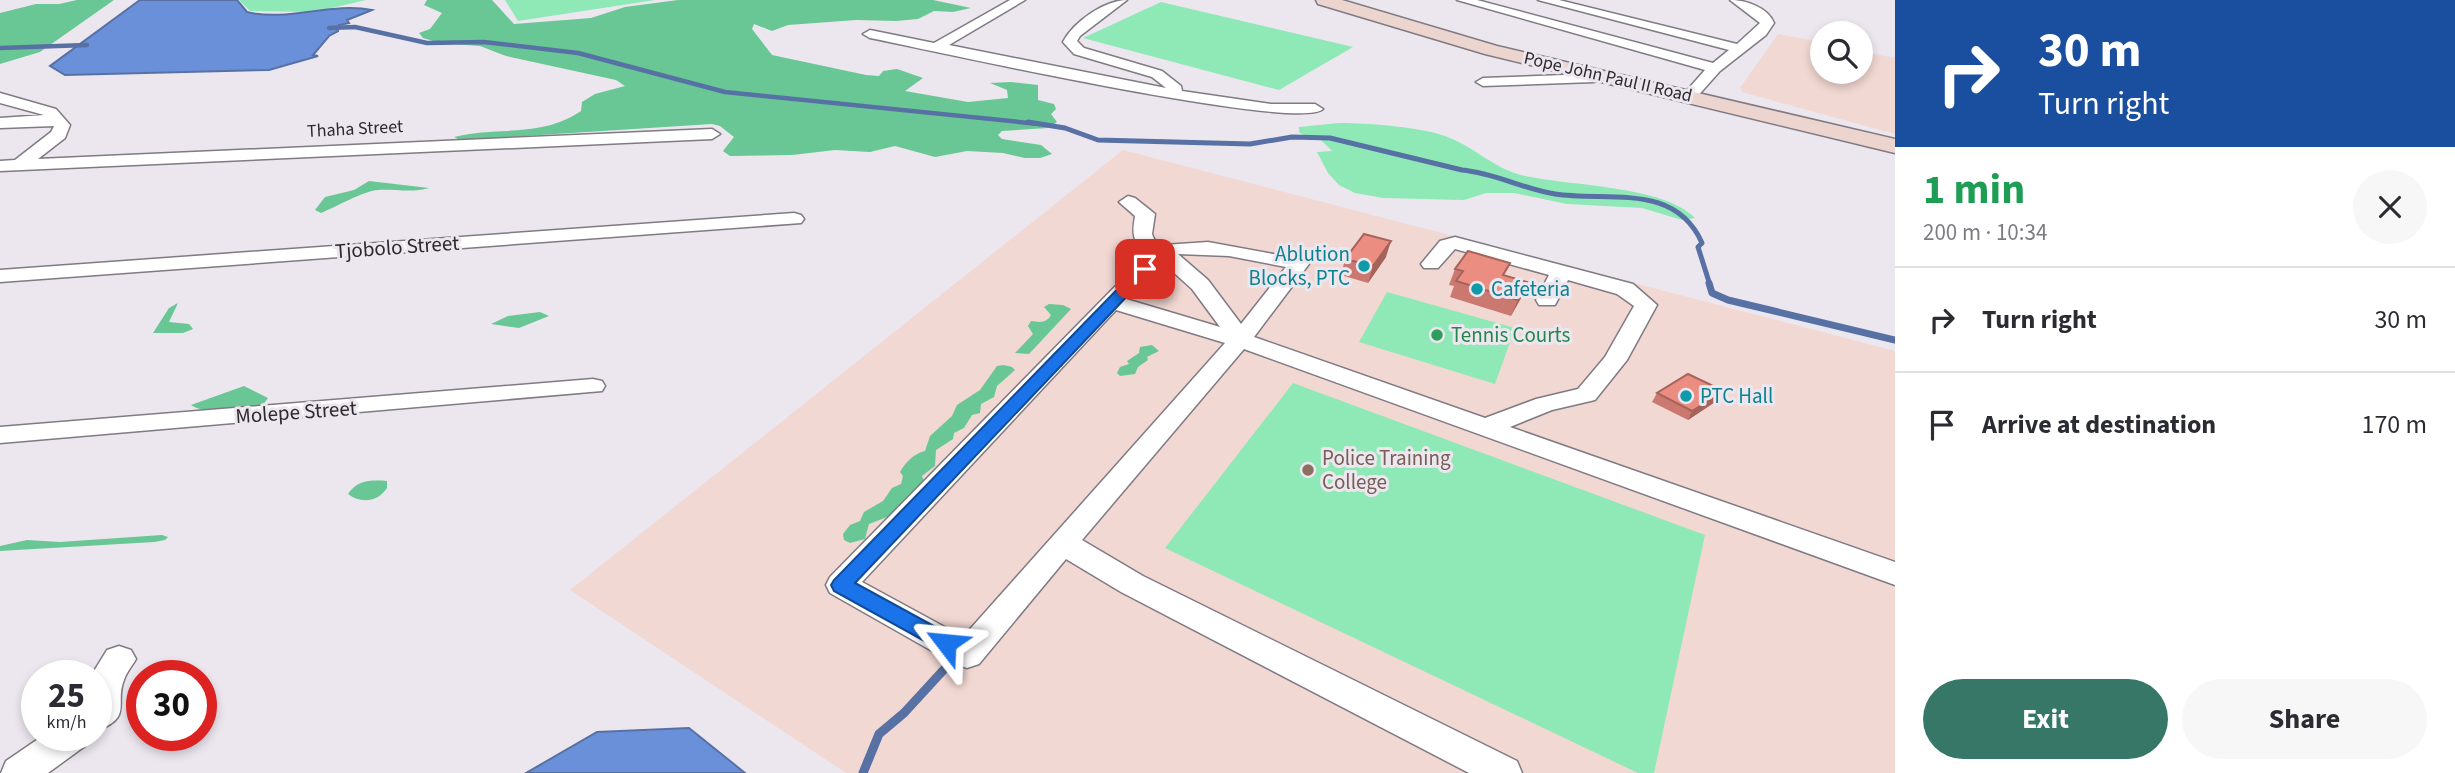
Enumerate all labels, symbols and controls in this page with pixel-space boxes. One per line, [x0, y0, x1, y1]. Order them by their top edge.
text: 30 m [2038, 16, 2142, 86]
map controls [1810, 21, 1873, 84]
button: search [1810, 21, 1873, 84]
icon: right [1923, 28, 2014, 119]
street label: Pope John Paul II Road [1521, 45, 1695, 109]
text: Turn right [2038, 81, 2169, 127]
street label: Thaha Street [306, 114, 404, 144]
text: 1 min [1923, 160, 2025, 220]
button: close [2353, 170, 2427, 244]
text: 200 m · 10:34 [1923, 216, 2047, 249]
street label: Tjobolo Street [334, 228, 460, 266]
pin [1115, 239, 1175, 299]
place label: Ablution Blocks, PTC [1249, 239, 1350, 293]
icon: arrive [1126, 250, 1164, 288]
marker: Ablution Blocks, PTC [1356, 258, 1372, 274]
place label: Cafeteria [1491, 274, 1570, 304]
marker: Cafeteria [1469, 281, 1485, 297]
icon: right [1923, 301, 1961, 339]
text: Turn right [1982, 301, 2097, 338]
text: 30 m [2374, 301, 2427, 338]
place label: Tennis Courts [1451, 320, 1570, 350]
marker: Tennis Courts [1429, 327, 1445, 343]
place label: PTC Hall [1700, 381, 1773, 411]
marker: PTC Hall [1678, 388, 1694, 404]
street label: Molepe Street [234, 393, 358, 431]
icon: arrive [1923, 406, 1961, 444]
text: Arrive at destination [1982, 406, 2216, 443]
text: 170 m [2361, 406, 2427, 443]
place label: Police Training College [1322, 443, 1451, 497]
marker: Police Training College [1300, 462, 1316, 478]
position arrow [909, 606, 983, 680]
speed limit sign: 30 [126, 660, 217, 751]
text: 25 [48, 671, 85, 721]
button: Exit [1923, 679, 2168, 759]
button: Share [2182, 679, 2427, 759]
text: km/h [47, 710, 86, 735]

